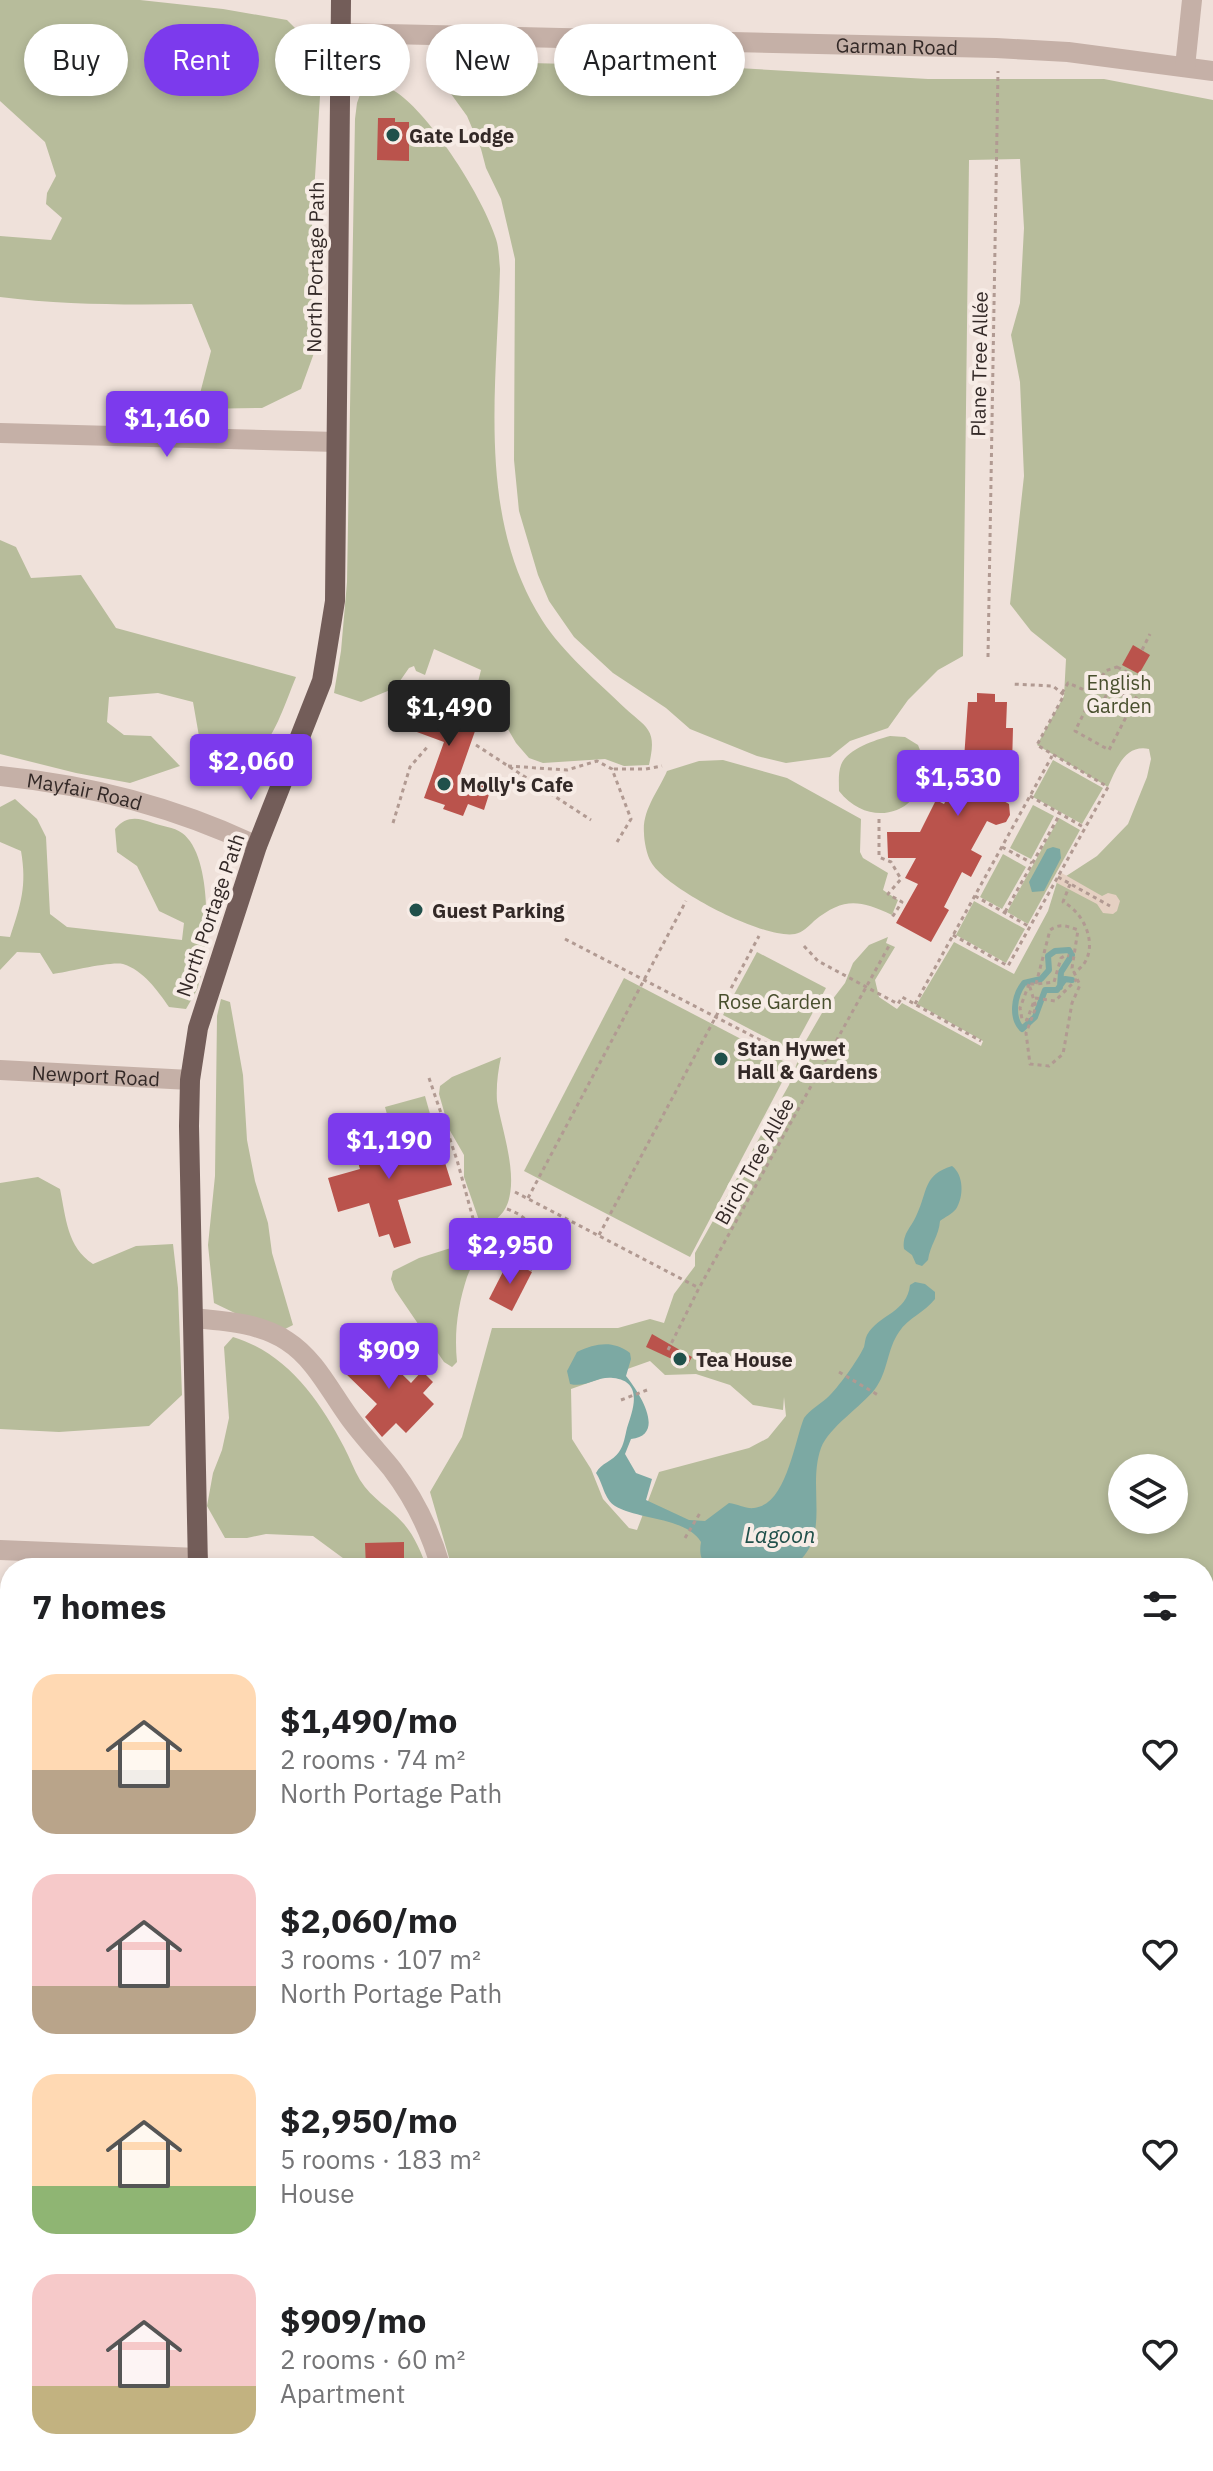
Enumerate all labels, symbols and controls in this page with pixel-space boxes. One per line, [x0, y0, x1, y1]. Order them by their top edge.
chip: Buy [24, 24, 128, 96]
chip: Rent [144, 24, 259, 96]
chip: Filters [275, 24, 410, 96]
chip: New [426, 24, 538, 96]
chip: Apartment [554, 24, 745, 96]
street label: Garman Road [835, 31, 958, 61]
place label: Gate Lodge [409, 122, 514, 149]
marker: Gate Lodge [384, 126, 402, 144]
street label: North Portage Path [300, 181, 330, 353]
street label: Plane Tree Allée [964, 291, 994, 437]
pin: $1,160 [102, 391, 232, 459]
text: $1,160 [124, 400, 210, 434]
park label: English Garden [1086, 669, 1152, 719]
pin: $1,490 [384, 680, 514, 748]
text: $1,490 [406, 689, 492, 723]
pin: $2,060 [186, 734, 316, 802]
text: $2,060 [208, 743, 294, 777]
pin: $1,530 [893, 750, 1023, 818]
text: $1,530 [915, 759, 1001, 793]
street label: Mayfair Road [25, 766, 145, 816]
place label: Molly's Cafe [460, 771, 574, 798]
marker: Molly's Cafe [435, 775, 453, 793]
street label: North Portage Path [169, 830, 251, 1000]
place label: Guest Parking [432, 897, 565, 924]
marker: Guest Parking [407, 901, 425, 919]
park label: Rose Garden [718, 988, 832, 1015]
place label: Stan Hywet Hall & Gardens [737, 1035, 878, 1085]
marker: Stan Hywet Hall & Gardens [712, 1050, 730, 1068]
street label: Newport Road [31, 1058, 161, 1092]
street label: Birch Tree Allée [708, 1093, 800, 1229]
pin: $1,190 [324, 1113, 454, 1181]
text: $1,190 [346, 1122, 432, 1156]
pin: $2,950 [445, 1218, 575, 1286]
text: $2,950 [467, 1227, 553, 1261]
pin: $909 [342, 1323, 436, 1391]
text: $909 [358, 1332, 420, 1366]
place label: Tea House [696, 1346, 793, 1373]
marker: Tea House [671, 1350, 689, 1368]
map controls [1108, 1454, 1188, 1534]
button: layers [1108, 1454, 1188, 1534]
water label: Lagoon [745, 1520, 815, 1549]
text: 7 homes [32, 1584, 167, 1628]
icon: filters [1138, 1584, 1182, 1628]
text: $1,490/mo [280, 1698, 457, 1742]
icon: home [96, 1706, 192, 1802]
icon: heart [1138, 1732, 1182, 1776]
text: 2 rooms · 74 m² [280, 1742, 465, 1776]
text: North Portage Path [280, 1776, 502, 1810]
text: $2,060/mo [280, 1898, 457, 1942]
icon: home [96, 1906, 192, 2002]
icon: heart [1138, 1932, 1182, 1976]
text: 3 rooms · 107 m² [280, 1942, 481, 1976]
text: North Portage Path [280, 1976, 502, 2010]
text: $2,950/mo [280, 2098, 457, 2142]
icon: home [96, 2106, 192, 2202]
icon: heart [1138, 2132, 1182, 2176]
text: 5 rooms · 183 m² [280, 2142, 481, 2176]
text: House [280, 2176, 355, 2210]
text: $909/mo [280, 2298, 427, 2342]
icon: home [96, 2306, 192, 2402]
icon: heart [1138, 2332, 1182, 2376]
text: 2 rooms · 60 m² [280, 2342, 465, 2376]
text: Apartment [280, 2376, 405, 2410]

